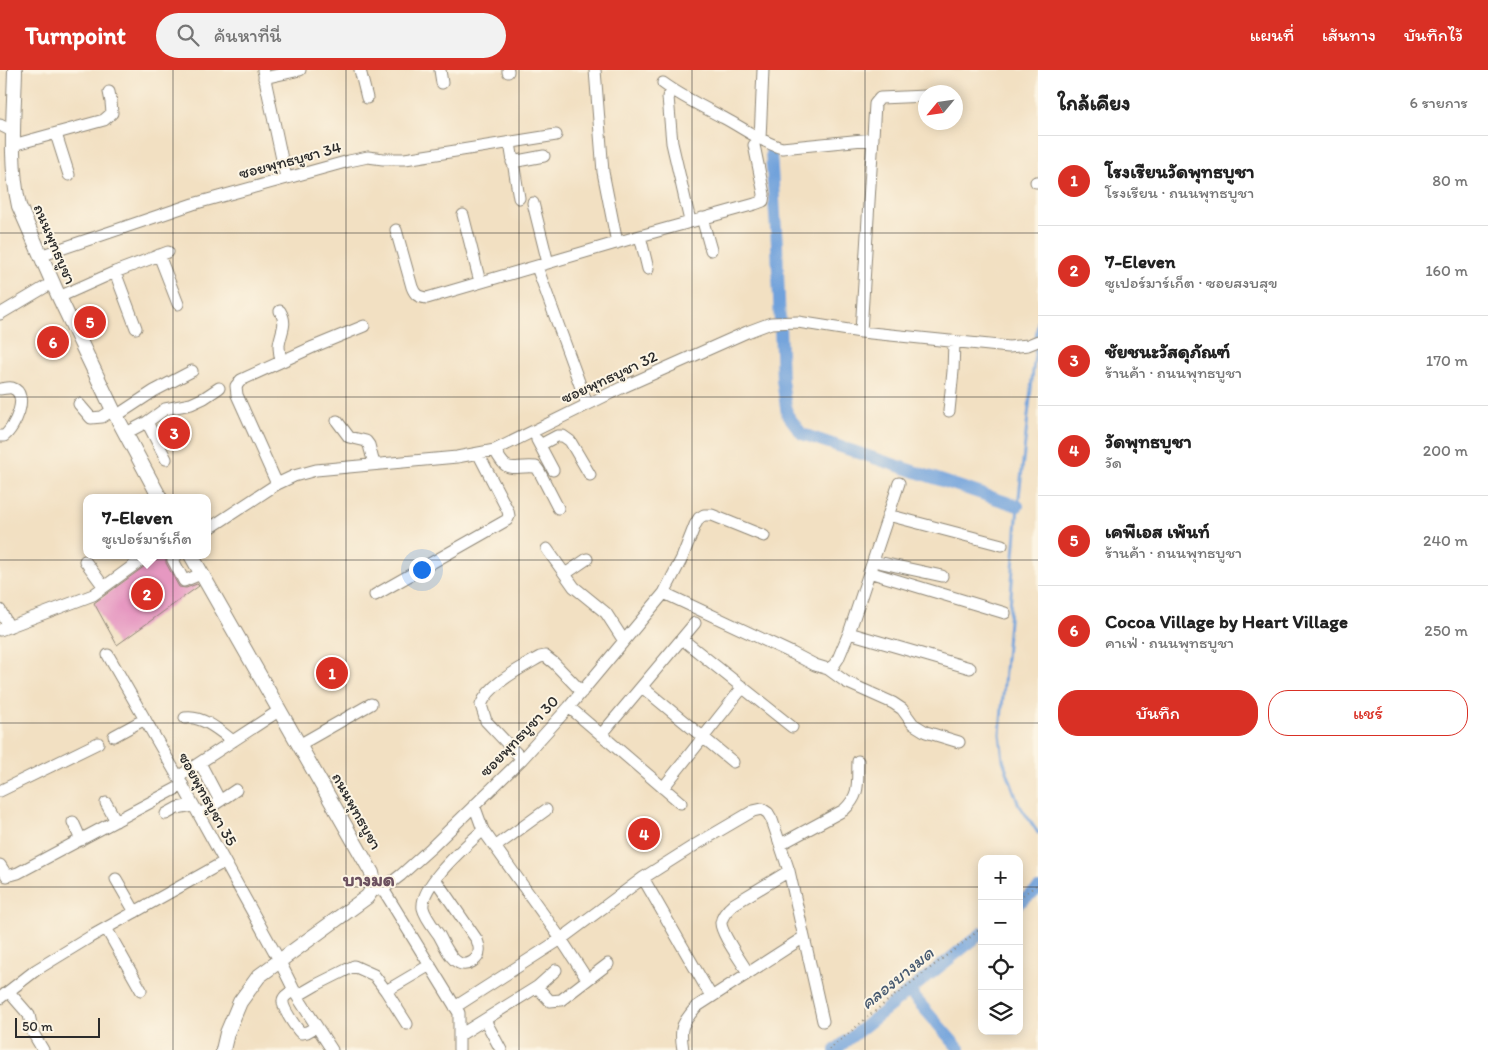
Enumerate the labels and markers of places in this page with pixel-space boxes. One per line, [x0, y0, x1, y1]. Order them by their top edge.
pin: 5 [74, 303, 106, 341]
pin: 6 [37, 323, 69, 361]
pin: 3 [158, 414, 190, 452]
pin: 2 [131, 575, 163, 613]
pin: 1 [316, 654, 348, 692]
pin: 4 [628, 815, 660, 853]

